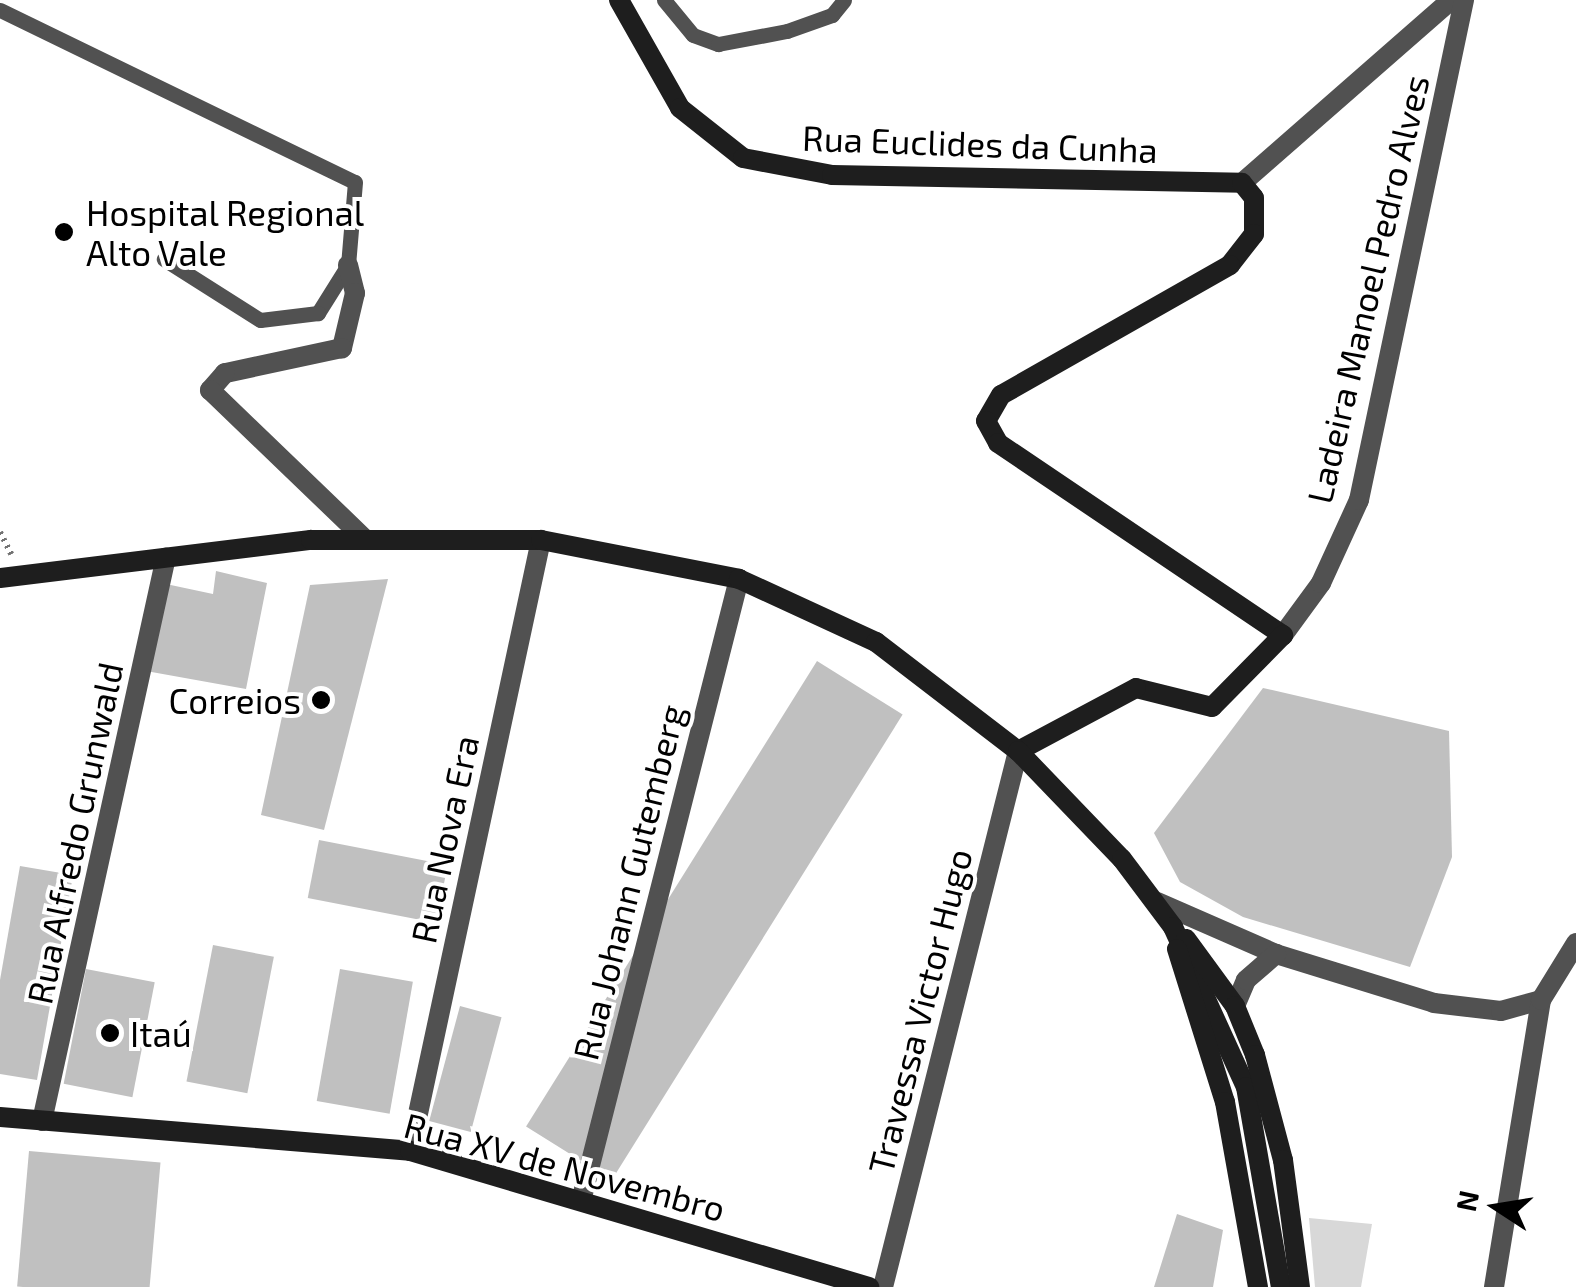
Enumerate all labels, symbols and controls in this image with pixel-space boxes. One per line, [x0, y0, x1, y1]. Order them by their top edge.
street label: Ladeira Manoel Pedro Alves [1297, 70, 1437, 508]
street label: Rua Euclides da Cunha [802, 116, 1158, 170]
place label: Hospital Regional Alto Vale [86, 191, 365, 273]
marker: Hospital Regional Alto Vale [51, 219, 77, 245]
street label: Rua Alfredo Grunwald [17, 658, 131, 1008]
place label: Correios [168, 679, 301, 721]
marker: Correios [310, 689, 332, 711]
street label: Rua Johann Gutemberg [563, 700, 693, 1064]
street label: Rua Nova Era [402, 731, 486, 947]
street label: Travessa Victor Hugo [858, 843, 980, 1179]
place label: Itaú [130, 1012, 192, 1054]
marker: Itaú [99, 1022, 121, 1044]
street label: Rua XV de Novembro [400, 1103, 730, 1229]
north arrow [1446, 1157, 1546, 1257]
text: N [1448, 1187, 1485, 1214]

